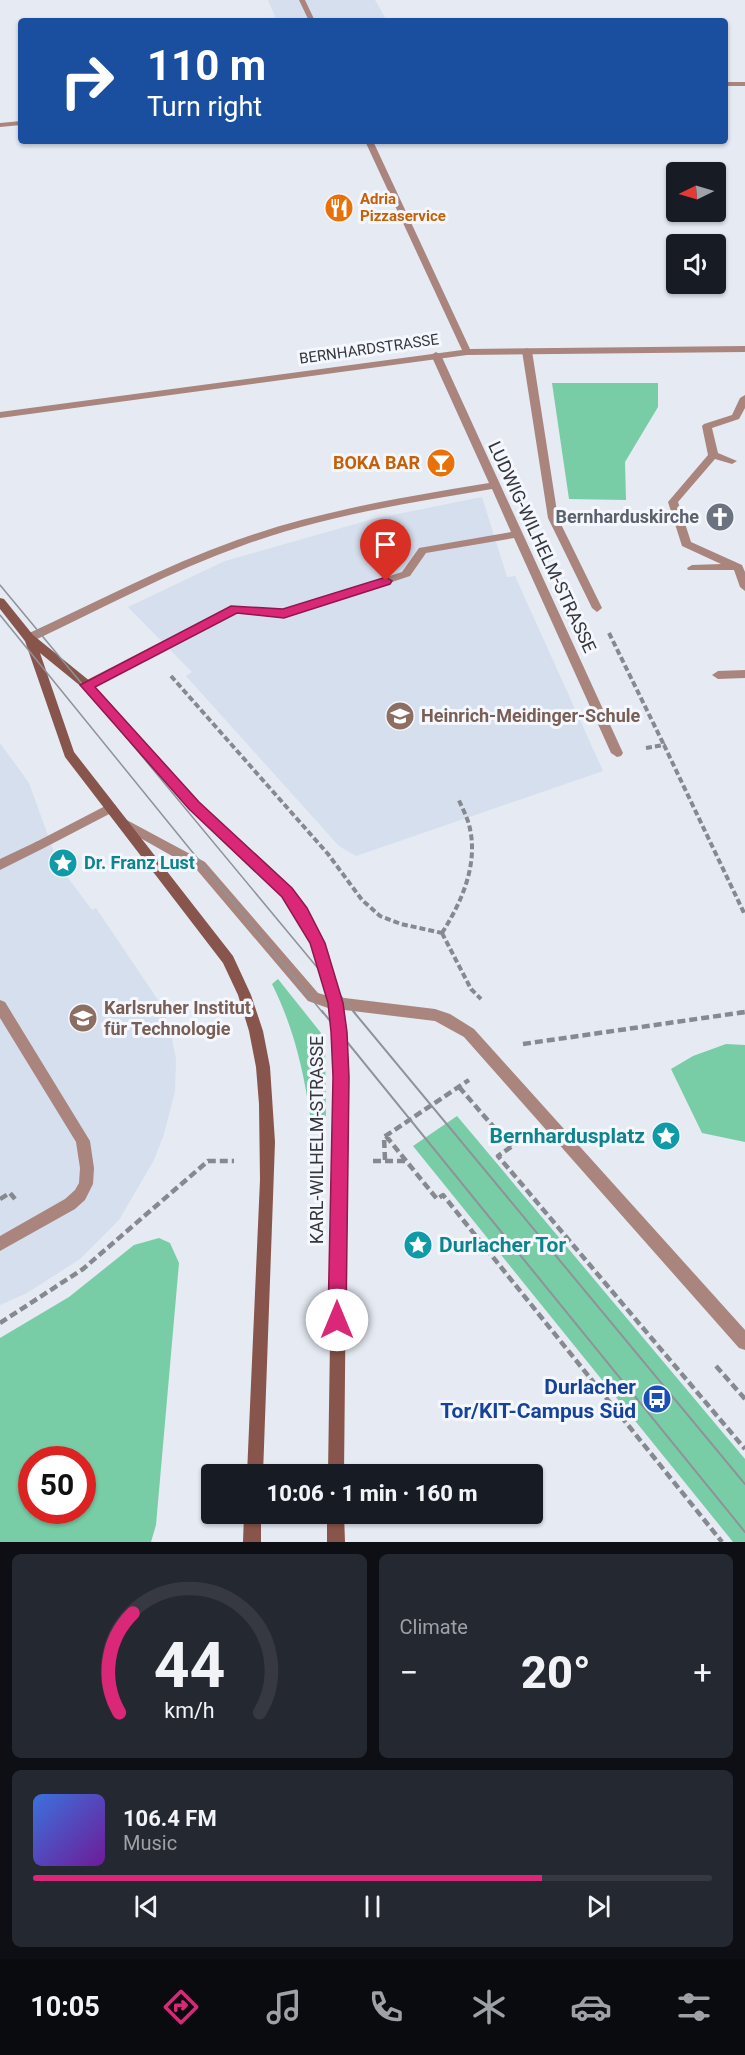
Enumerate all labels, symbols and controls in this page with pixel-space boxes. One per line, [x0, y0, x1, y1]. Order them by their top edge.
text: 110 m [147, 41, 266, 90]
icon: right [48, 42, 126, 120]
text: Turn right [147, 91, 262, 123]
north arrow [666, 162, 726, 222]
map controls [666, 162, 726, 294]
place label: Adria Pizzaservice [360, 190, 446, 225]
restaurant icon: Adria Pizzaservice [323, 192, 355, 224]
button: sound [666, 234, 726, 294]
street label: BERNHARDSTRASSE [298, 330, 440, 368]
street label: LUDWIG-WILHELM-STRASSE [484, 438, 601, 656]
bar icon: BOKA BAR [425, 447, 457, 479]
place label: BOKA BAR [333, 452, 420, 473]
church icon: Bernharduskirche [704, 501, 736, 533]
place label: Bernharduskirche [556, 506, 699, 527]
pin [360, 519, 411, 581]
icon: arrive [369, 528, 402, 561]
school or university icon: Heinrich-Meidinger-Schule [384, 700, 416, 732]
place label: Heinrich-Meidinger-Schule [421, 705, 640, 726]
place icon: Dr. Franz Lust [47, 847, 79, 879]
place label: Dr. Franz Lust [84, 852, 195, 873]
place label: Karlsruher Institut für Technologie [104, 997, 251, 1039]
school or university icon: Karlsruher Institut für Technologie [67, 1002, 99, 1034]
street label: KARL-WILHELM-STRASSE [306, 1036, 327, 1244]
place icon: Bernhardusplatz [650, 1120, 682, 1152]
place label: Bernhardusplatz [490, 1124, 645, 1148]
place icon: Durlacher Tor [402, 1229, 434, 1261]
place label: Durlacher Tor [439, 1233, 566, 1257]
position arrow [305, 1288, 369, 1352]
place label: Durlacher Tor/KIT-Campus Süd [440, 1375, 636, 1423]
bus stop icon: Durlacher Tor/KIT-Campus Süd [641, 1383, 673, 1415]
speed limit sign: 50 [18, 1446, 96, 1524]
text: 10:06 · 1 min · 160 m [267, 1481, 477, 1506]
text: Climate [400, 1615, 468, 1639]
text: 44 [153, 1629, 225, 1702]
text: 20° [521, 1646, 591, 1699]
text: − [400, 1653, 418, 1692]
text: + [693, 1653, 712, 1692]
text: km/h [164, 1698, 214, 1723]
text: 106.4 FM [123, 1806, 217, 1831]
text: Music [123, 1831, 177, 1855]
icon: previous [130, 1890, 163, 1923]
icon: pause [356, 1890, 389, 1923]
icon: next [582, 1890, 615, 1923]
icon: directions [160, 1986, 202, 2028]
icon: music [263, 1986, 305, 2028]
icon: phone [365, 1986, 407, 2028]
icon: climate [468, 1986, 510, 2028]
icon: car [570, 1986, 612, 2028]
icon: filters [673, 1986, 715, 2028]
text: 10:05 [30, 1991, 100, 2023]

